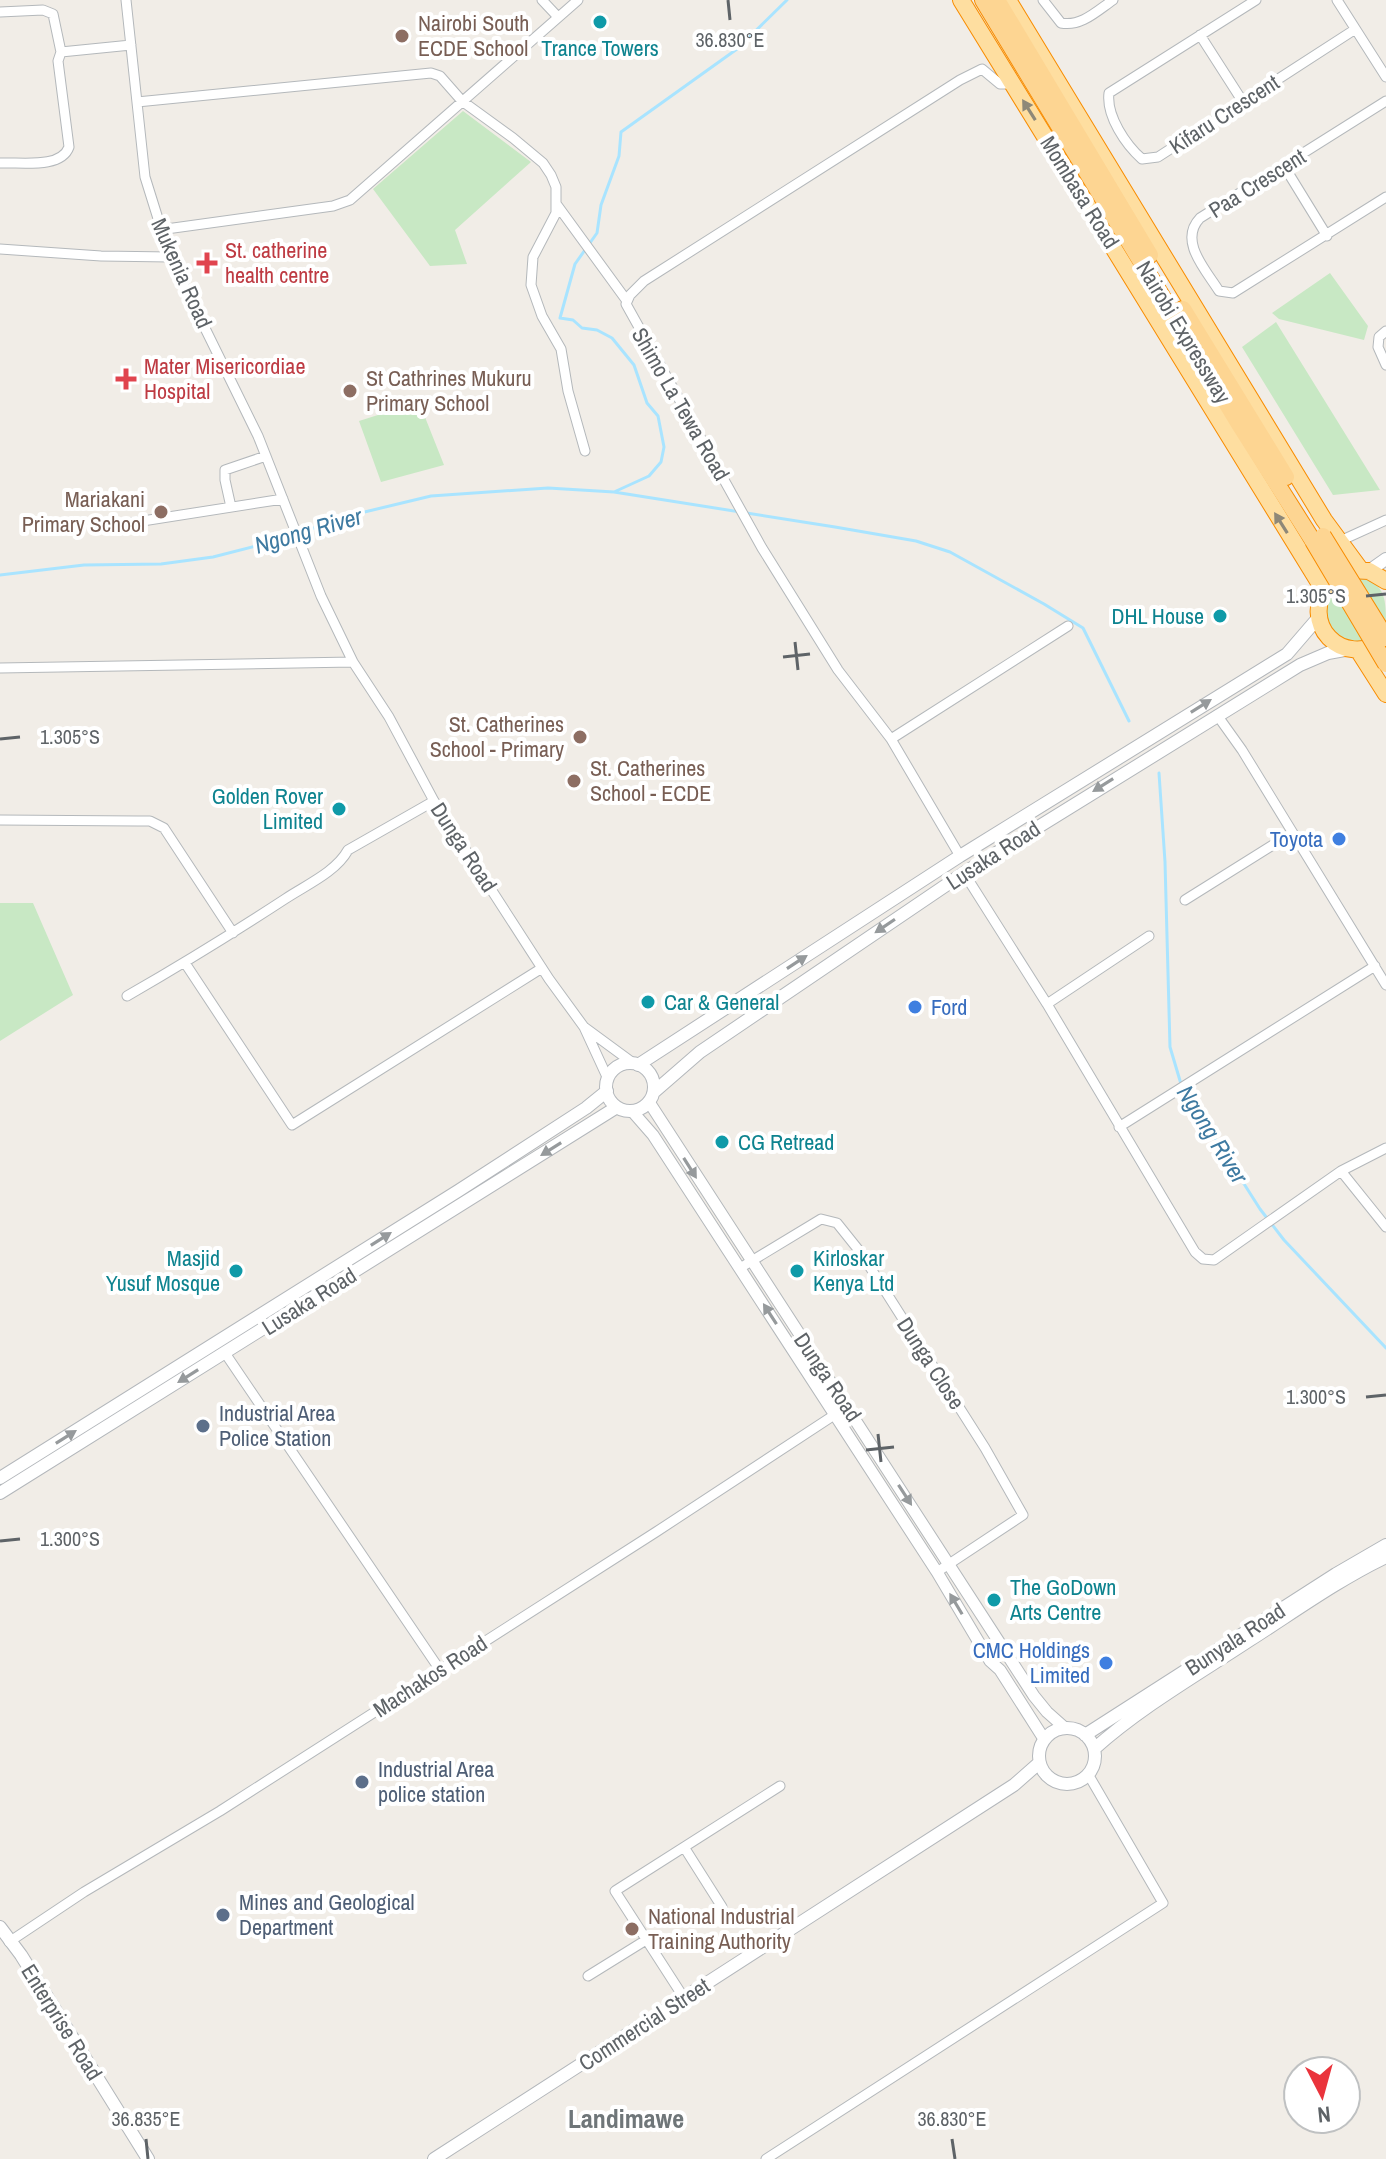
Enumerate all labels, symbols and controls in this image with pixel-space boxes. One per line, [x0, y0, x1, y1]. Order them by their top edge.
place label: Nairobi South ECDE School [418, 8, 529, 63]
marker: Trance Towers [591, 13, 609, 31]
text: 36.830°E [695, 26, 765, 53]
marker: Nairobi South ECDE School [393, 27, 411, 45]
place label: Trance Towers [541, 33, 659, 63]
street label: Kifaru Crescent [1163, 67, 1285, 161]
one-way arrow [1023, 99, 1037, 121]
street label: Mombasa Road [1034, 130, 1126, 254]
street label: Paa Crescent [1203, 141, 1311, 225]
street label: Mukenia Road [144, 213, 220, 333]
place label: St. catherine health centre [225, 235, 329, 290]
marker: St. catherine health centre [196, 252, 218, 274]
street label: Nairobi Expressway [1130, 255, 1238, 409]
street label: Shimo La Tewa Road [625, 322, 737, 486]
place label: Mater Misericordiae Hospital [144, 351, 305, 406]
place label: St Cathrines Mukuru Primary School [366, 363, 531, 418]
marker: Mater Misericordiae Hospital [115, 368, 137, 390]
marker: St Cathrines Mukuru Primary School [341, 382, 359, 400]
place label: Mariakani Primary School [22, 484, 145, 539]
water label: Ngong River [250, 499, 367, 561]
marker: Mariakani Primary School [152, 503, 170, 521]
one-way arrow [1274, 513, 1289, 534]
text: 1.305°S [1286, 582, 1346, 609]
place label: DHL House [1111, 601, 1204, 631]
marker: DHL House [1211, 607, 1229, 625]
one-way arrow [1190, 699, 1212, 713]
place label: St. Catherines School - Primary [430, 709, 564, 764]
text: 1.305°S [40, 723, 100, 750]
marker: St. Catherines School - Primary [571, 728, 589, 746]
place label: St. Catherines School - ECDE [590, 753, 711, 808]
marker: St. Catherines School - ECDE [565, 772, 583, 790]
one-way arrow [1092, 778, 1114, 792]
place label: Golden Rover Limited [212, 781, 323, 836]
street label: Dunga Road [424, 796, 504, 898]
marker: Golden Rover Limited [330, 800, 348, 818]
street label: Lusaka Road [940, 813, 1046, 897]
place label: Toyota [1270, 824, 1323, 854]
marker: Toyota [1330, 830, 1348, 848]
one-way arrow [874, 918, 895, 933]
one-way arrow [787, 955, 808, 970]
place label: Car & General [664, 987, 779, 1017]
place label: Ford [931, 992, 967, 1022]
marker: Car & General [639, 993, 657, 1011]
marker: Ford [906, 998, 924, 1016]
water label: Ngong River [1170, 1079, 1257, 1191]
place label: CG Retread [738, 1127, 834, 1157]
marker: CG Retread [713, 1133, 731, 1151]
one-way arrow [540, 1141, 561, 1156]
one-way arrow [683, 1157, 697, 1179]
one-way arrow [371, 1232, 392, 1247]
place label: Masjid Yusuf Mosque [106, 1243, 220, 1298]
place label: Kirloskar Kenya Ltd [813, 1243, 894, 1298]
street label: Lusaka Road [256, 1260, 362, 1342]
marker: Masjid Yusuf Mosque [227, 1262, 245, 1280]
marker: Kirloskar Kenya Ltd [788, 1262, 806, 1280]
one-way arrow [763, 1304, 778, 1325]
street label: Dunga Close [890, 1311, 972, 1415]
street label: Dunga Road [787, 1327, 869, 1427]
one-way arrow [177, 1369, 199, 1383]
text: 1.300°S [1286, 1383, 1346, 1410]
place label: Industrial Area Police Station [219, 1398, 335, 1453]
marker: Industrial Area Police Station [194, 1417, 212, 1435]
one-way arrow [55, 1430, 77, 1444]
one-way arrow [897, 1484, 911, 1506]
text: 1.300°S [40, 1525, 100, 1552]
place label: The GoDown Arts Centre [1009, 1572, 1116, 1627]
marker: The GoDown Arts Centre [985, 1591, 1003, 1609]
one-way arrow [949, 1593, 963, 1615]
street label: Bunyala Road [1179, 1596, 1291, 1682]
street label: Machakos Road [367, 1628, 493, 1724]
place label: CMC Holdings Limited [973, 1635, 1090, 1690]
marker: CMC Holdings Limited [1097, 1654, 1115, 1672]
place label: Industrial Area police station [378, 1754, 494, 1809]
marker: Industrial Area police station [353, 1773, 371, 1791]
place label: Mines and Geological Department [239, 1887, 415, 1942]
place label: National Industrial Training Authority [648, 1901, 794, 1956]
marker: Mines and Geological Department [214, 1906, 232, 1924]
marker: National Industrial Training Authority [623, 1920, 641, 1938]
street label: Enterprise Road [14, 1958, 110, 2086]
street label: Commercial Street [573, 1970, 715, 2078]
north arrow [1282, 2055, 1362, 2135]
text: N [1316, 2099, 1332, 2130]
district label: Landimawe [568, 2101, 684, 2136]
text: 36.835°E [111, 2105, 181, 2132]
text: 36.830°E [917, 2105, 987, 2132]

